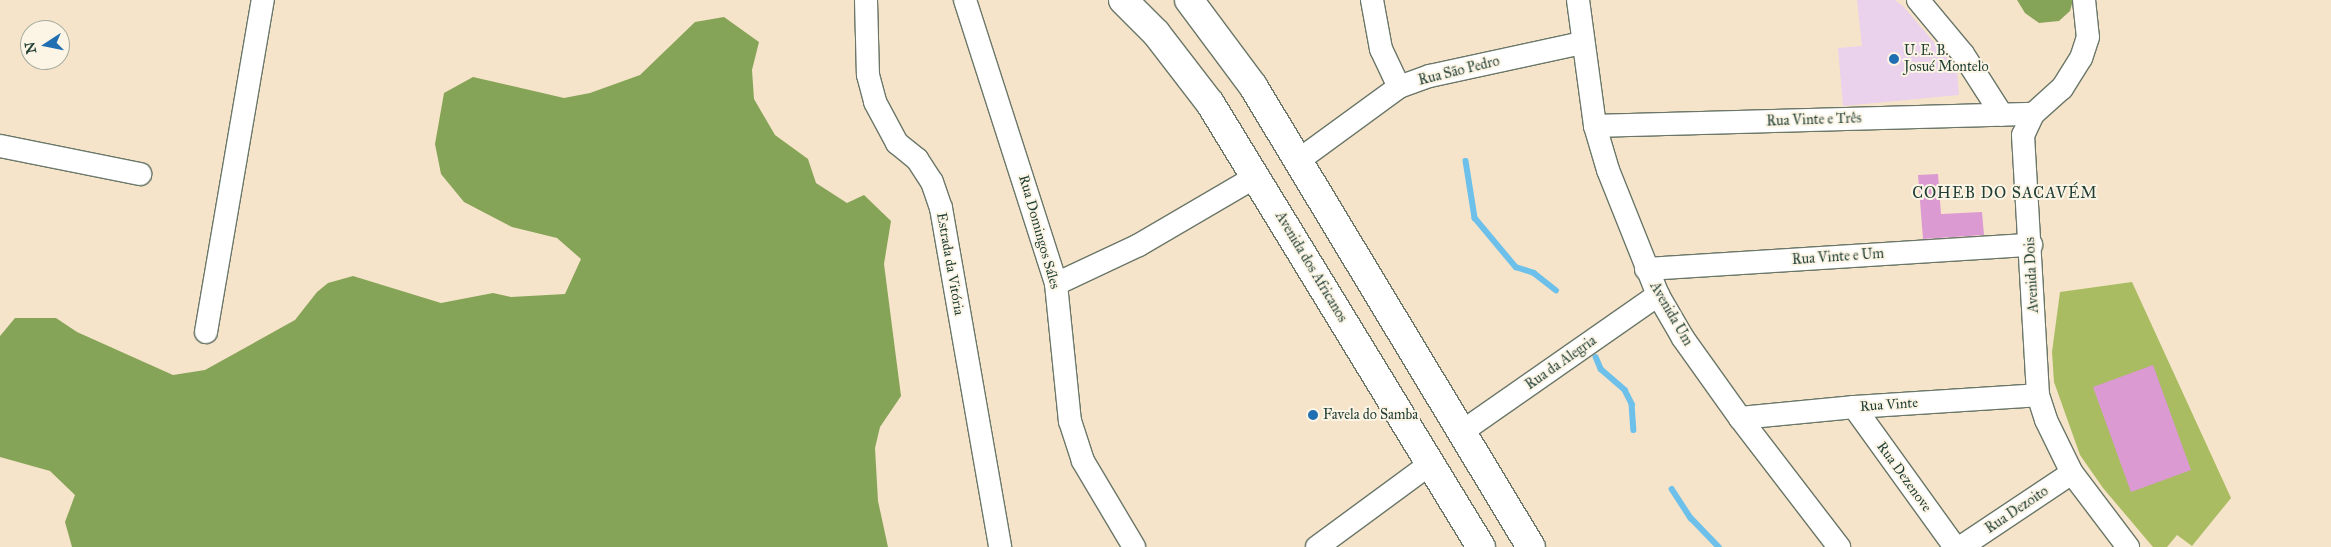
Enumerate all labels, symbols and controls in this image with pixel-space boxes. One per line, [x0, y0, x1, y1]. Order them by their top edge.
north arrow [20, 20, 70, 70]
text: N [21, 40, 40, 55]
place label: U. E. B. Josué Montelo [1904, 43, 1989, 75]
street label: Rua São Pedro [1417, 53, 1501, 89]
marker: U. E. B. Josué Montelo [1888, 53, 1900, 65]
street label: Rua Vinte e Três [1766, 110, 1862, 130]
street label: Rua Domingos Sáles [1015, 173, 1063, 291]
district label: COHEB DO SACAVÉM [1910, 183, 2100, 203]
street label: Avenida dos Africanos [1271, 209, 1351, 325]
street label: Estrada da Vitória [933, 211, 967, 317]
street label: Avenida Dois [2022, 237, 2042, 313]
street label: Rua Vinte e Um [1791, 245, 1885, 269]
street label: Avenida Um [1646, 279, 1696, 349]
street label: Rua da Alegria [1522, 332, 1600, 394]
street label: Rua Vinte [1859, 395, 1919, 415]
place label: Favela do Samba [1323, 407, 1418, 423]
marker: Favela do Samba [1307, 409, 1319, 421]
street label: Rua Dezenove [1873, 439, 1935, 515]
street label: Rua Dezoito [1982, 483, 2052, 537]

